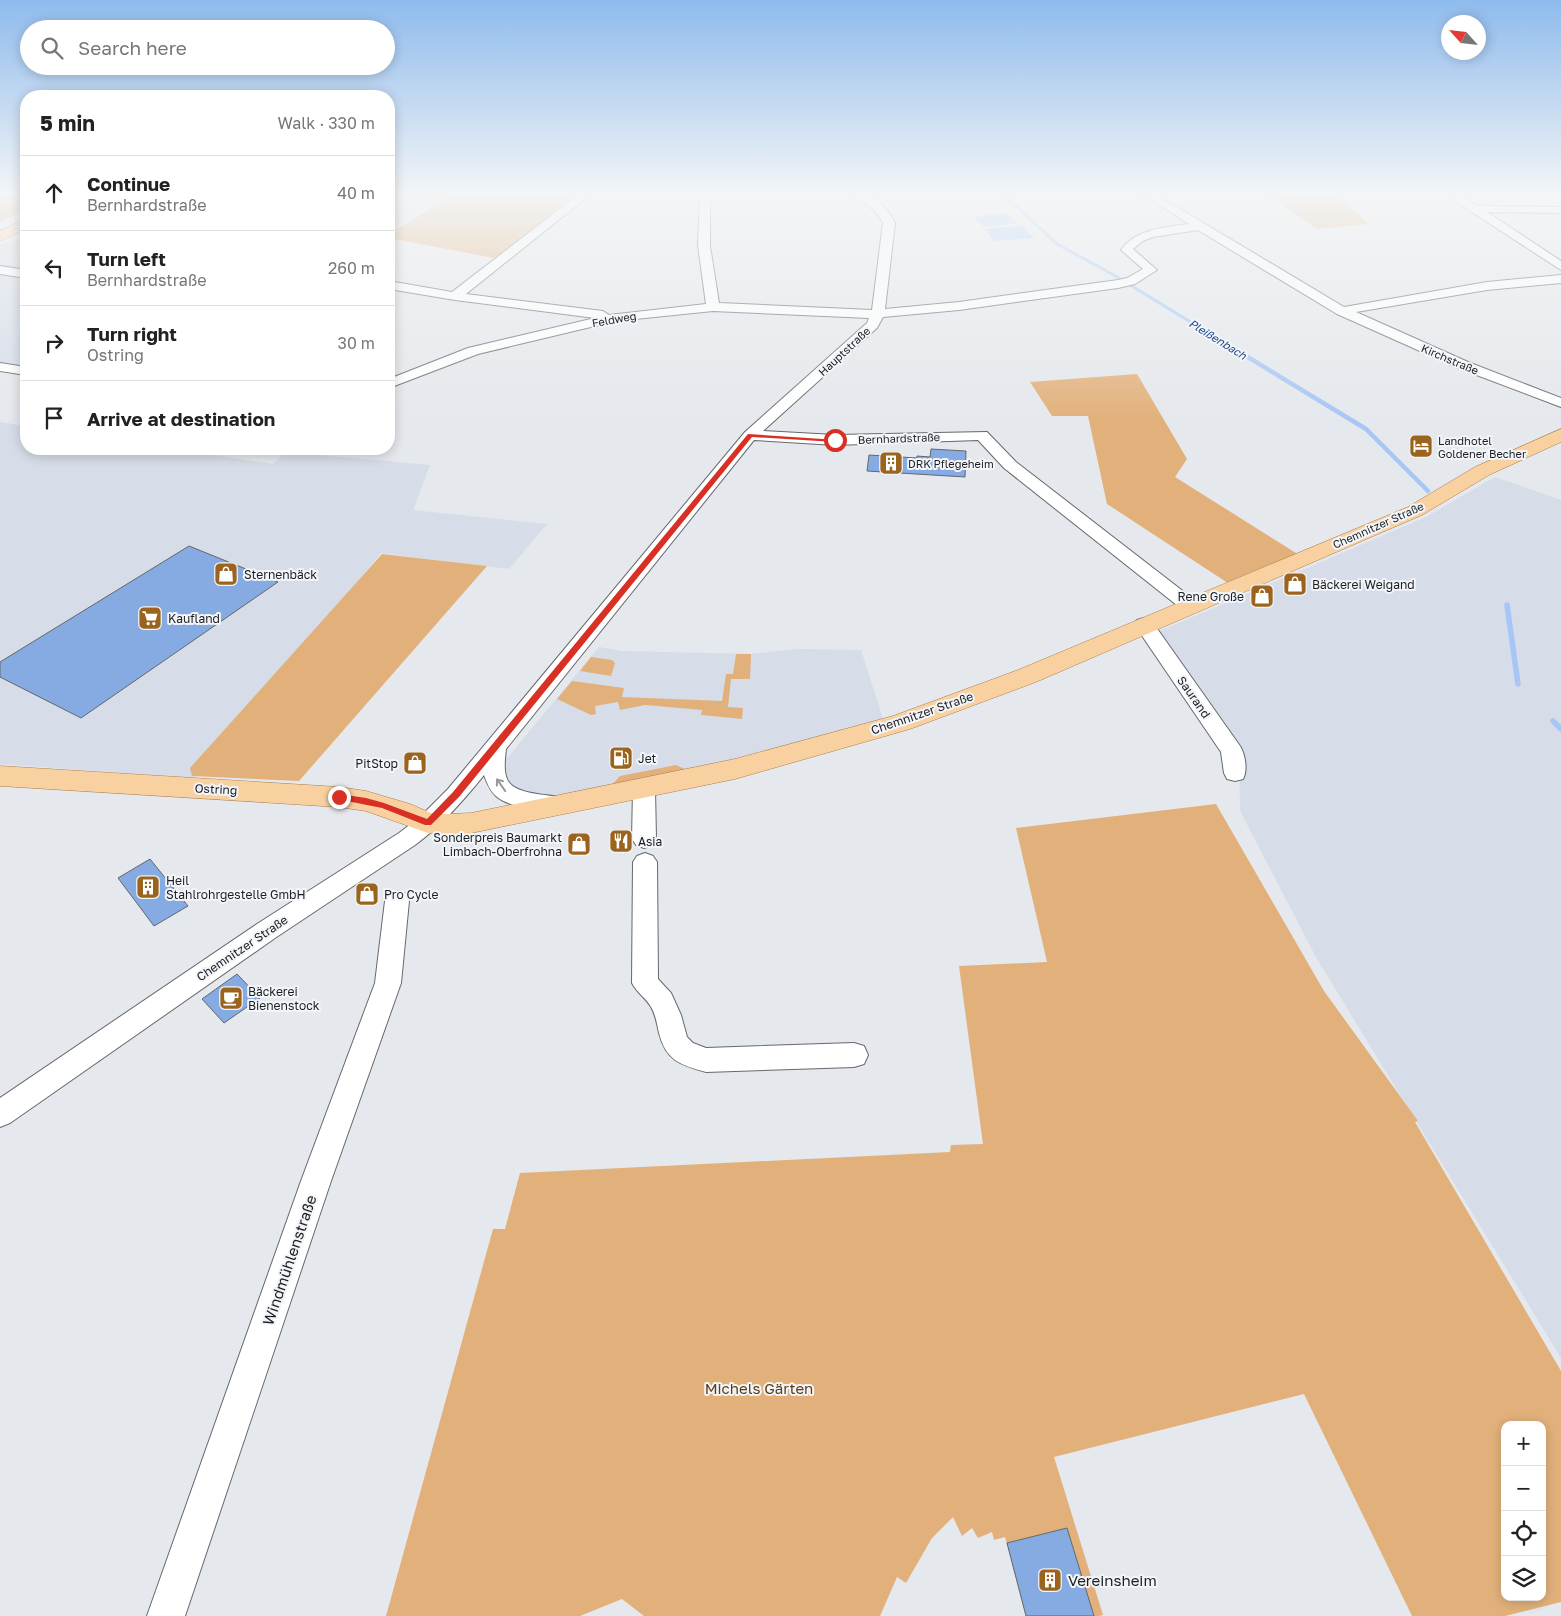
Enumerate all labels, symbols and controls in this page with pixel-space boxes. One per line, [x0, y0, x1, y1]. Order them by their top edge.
north arrow [1441, 15, 1486, 60]
search box [20, 20, 395, 75]
icon: search [38, 34, 66, 62]
text: Search here [78, 36, 187, 59]
text: 5 min [40, 110, 95, 136]
text: Walk · 330 m [277, 113, 375, 133]
text: Continue [87, 172, 170, 195]
icon: ahead [40, 179, 68, 207]
text: 40 m [337, 183, 375, 203]
text: Bernhardstraße [87, 195, 206, 215]
text: Turn left [87, 247, 166, 270]
icon: left [40, 254, 68, 282]
text: 260 m [328, 258, 375, 278]
text: Bernhardstraße [87, 270, 206, 290]
street label: Feldweg [591, 309, 637, 329]
water label: Pleißenbach [1187, 316, 1250, 362]
text: Turn right [87, 322, 177, 345]
street label: Hauptstraße [816, 324, 872, 378]
icon: right [40, 329, 68, 357]
text: 30 m [338, 333, 375, 353]
street label: Kirchstraße [1419, 341, 1481, 377]
text: Ostring [87, 345, 144, 365]
icon: arrive [40, 404, 68, 432]
text: Arrive at destination [87, 407, 275, 430]
route start [824, 429, 847, 452]
street label: Bernhardstraße [858, 430, 940, 446]
hotel icon: Landhotel Goldener Becher [1408, 433, 1434, 459]
place label: Landhotel Goldener Becher [1438, 434, 1527, 460]
building icon: DRK Pflegeheim [878, 450, 904, 476]
place label: DRK Pflegeheim [908, 457, 994, 470]
street label: Chemnitzer Straße [1331, 499, 1425, 551]
shop icon: Sternenbäck [213, 561, 239, 587]
place label: Sternenbäck [244, 567, 317, 582]
shop icon: Bäckerei Weigand [1282, 571, 1308, 597]
place label: Bäckerei Weigand [1312, 577, 1415, 592]
shop icon: Rene Große [1249, 583, 1275, 609]
place label: Rene Große [1178, 589, 1244, 604]
supermarket icon: Kaufland [137, 605, 163, 631]
place label: Kaufland [168, 611, 220, 626]
street label: Saurand [1174, 673, 1214, 721]
street label: Chemnitzer Straße [869, 688, 975, 738]
fuel station icon: Jet [608, 745, 634, 771]
shop icon: PitStop [402, 750, 428, 776]
place label: Jet [638, 751, 657, 766]
place label: PitStop [355, 756, 398, 771]
one-way arrow [496, 779, 507, 792]
street label: Ostring [194, 780, 238, 798]
route end [328, 786, 351, 809]
restaurant icon: Asia [608, 828, 634, 854]
place label: Sonderpreis Baumarkt Limbach-Oberfrohna [433, 830, 562, 859]
shop icon: Sonderpreis Baumarkt Limbach-Oberfrohna [566, 831, 592, 857]
place label: Asia [638, 834, 662, 849]
place label: Heil Stahlrohrgestelle GmbH [166, 873, 306, 902]
building icon: Heil Stahlrohrgestelle GmbH [135, 874, 161, 900]
shop icon: Pro Cycle [354, 881, 380, 907]
place label: Pro Cycle [384, 887, 439, 902]
street label: Chemnitzer Straße [193, 912, 291, 984]
place label: Bäckerei Bienenstock [248, 984, 320, 1013]
cafe icon: Bäckerei Bienenstock [218, 985, 244, 1011]
street label: Windmühlenstraße [258, 1192, 320, 1327]
park label: Michels Gärten [705, 1379, 813, 1397]
map controls [1501, 1421, 1546, 1601]
button: + [1501, 1421, 1546, 1466]
button: − [1501, 1466, 1546, 1511]
button: locate [1501, 1511, 1546, 1556]
button: layers [1501, 1556, 1546, 1601]
building icon: Vereinsheim [1037, 1567, 1063, 1593]
place label: Vereinsheim [1068, 1571, 1157, 1589]

